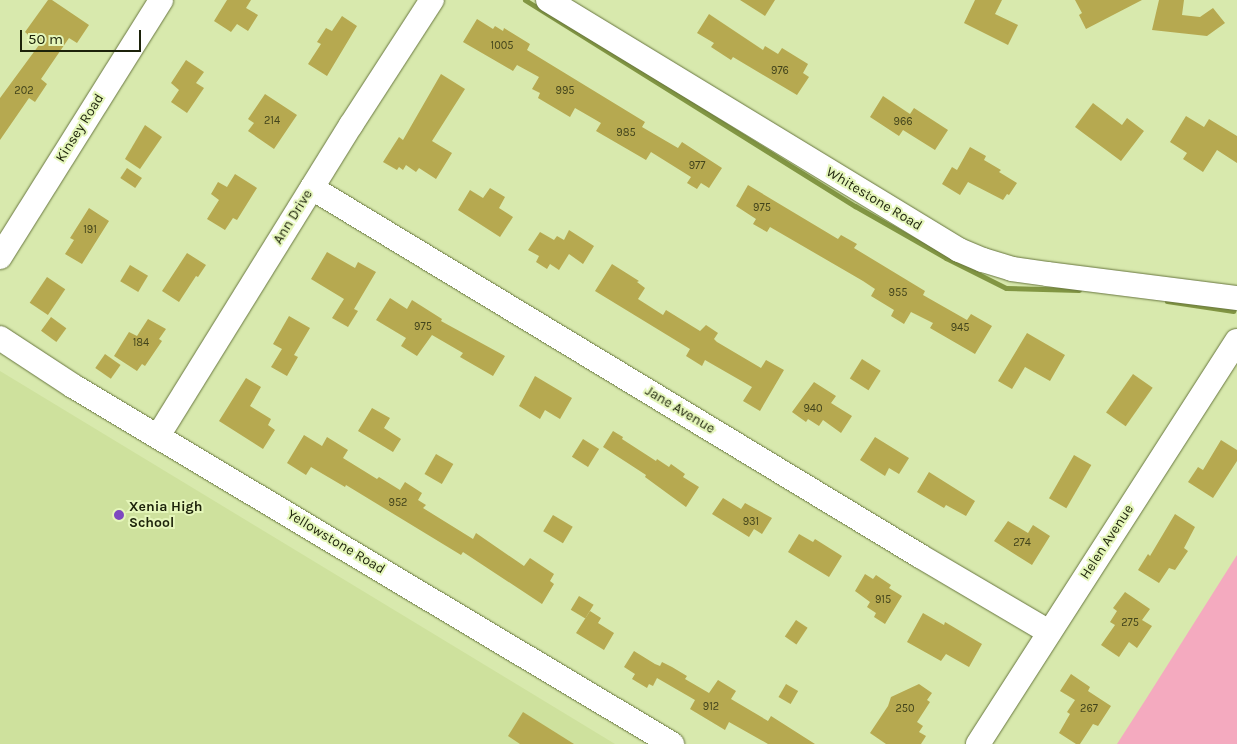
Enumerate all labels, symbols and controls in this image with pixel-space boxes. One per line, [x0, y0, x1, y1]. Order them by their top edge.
scale bar [22, 20, 144, 52]
text: 50 m [28, 30, 63, 48]
house number: 1005 [491, 39, 513, 53]
house number: 976 [771, 64, 789, 78]
house number: 202 [14, 84, 34, 98]
house number: 995 [556, 84, 574, 98]
street label: Kinsey Road [52, 91, 108, 165]
house number: 214 [264, 114, 280, 128]
house number: 966 [894, 115, 912, 129]
house number: 985 [616, 126, 636, 140]
house number: 977 [689, 159, 705, 173]
street label: Whitestone Road [823, 164, 925, 234]
street label: Ann Drive [270, 187, 316, 247]
house number: 975 [753, 201, 771, 215]
house number: 191 [83, 223, 97, 237]
house number: 955 [889, 286, 907, 300]
house number: 975 [414, 320, 432, 334]
house number: 945 [951, 321, 969, 335]
house number: 184 [133, 336, 149, 350]
street label: Jane Avenue [642, 383, 718, 437]
house number: 940 [803, 402, 823, 416]
house number: 952 [389, 496, 407, 510]
place label: Xenia High School [129, 499, 202, 532]
street label: Helen Avenue [1077, 502, 1137, 582]
street label: Yellowstone Road [284, 506, 388, 578]
marker: Xenia High School [113, 509, 125, 521]
house number: 931 [743, 515, 759, 529]
house number: 274 [1013, 536, 1031, 550]
house number: 915 [875, 593, 891, 607]
house number: 275 [1121, 616, 1139, 630]
house number: 912 [703, 700, 719, 714]
house number: 250 [895, 702, 915, 716]
house number: 267 [1080, 702, 1098, 716]

